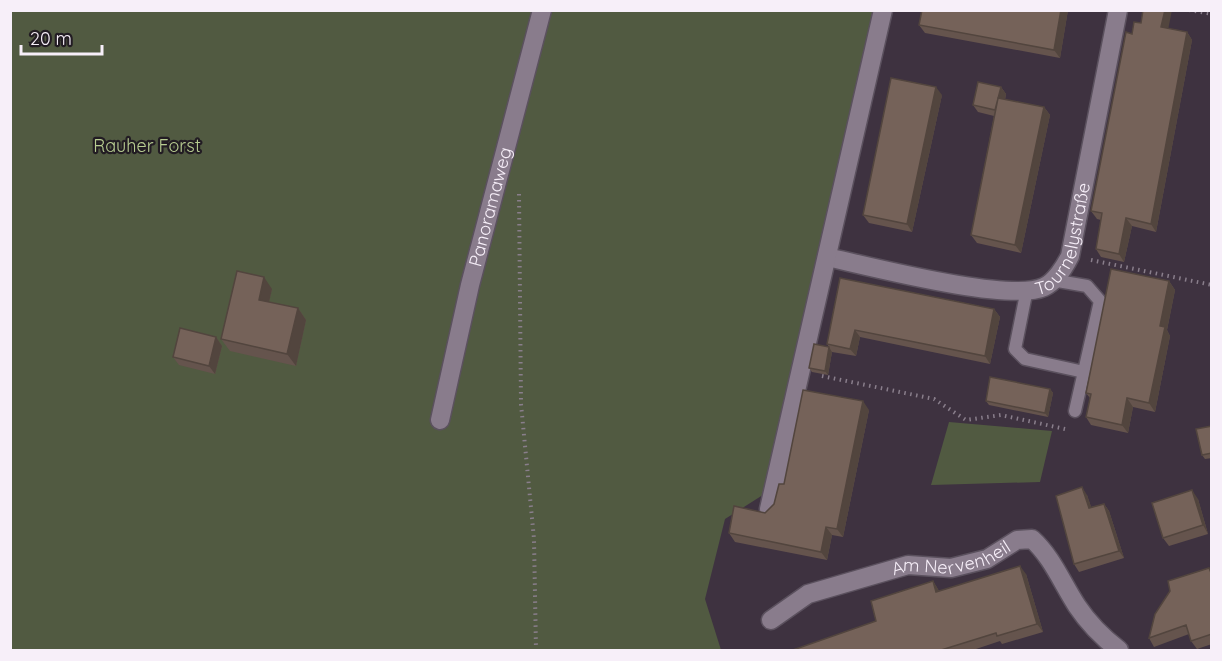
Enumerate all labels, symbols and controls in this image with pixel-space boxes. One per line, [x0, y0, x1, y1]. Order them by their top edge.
scale bar [21, 18, 102, 56]
text: 20 m [30, 27, 72, 50]
park label: Rauher Forst [93, 134, 201, 157]
street label: Panoramaweg [463, 145, 517, 269]
street label: Tournelystraße [1032, 181, 1095, 300]
street label: Am Nervenheil [889, 535, 1015, 580]

